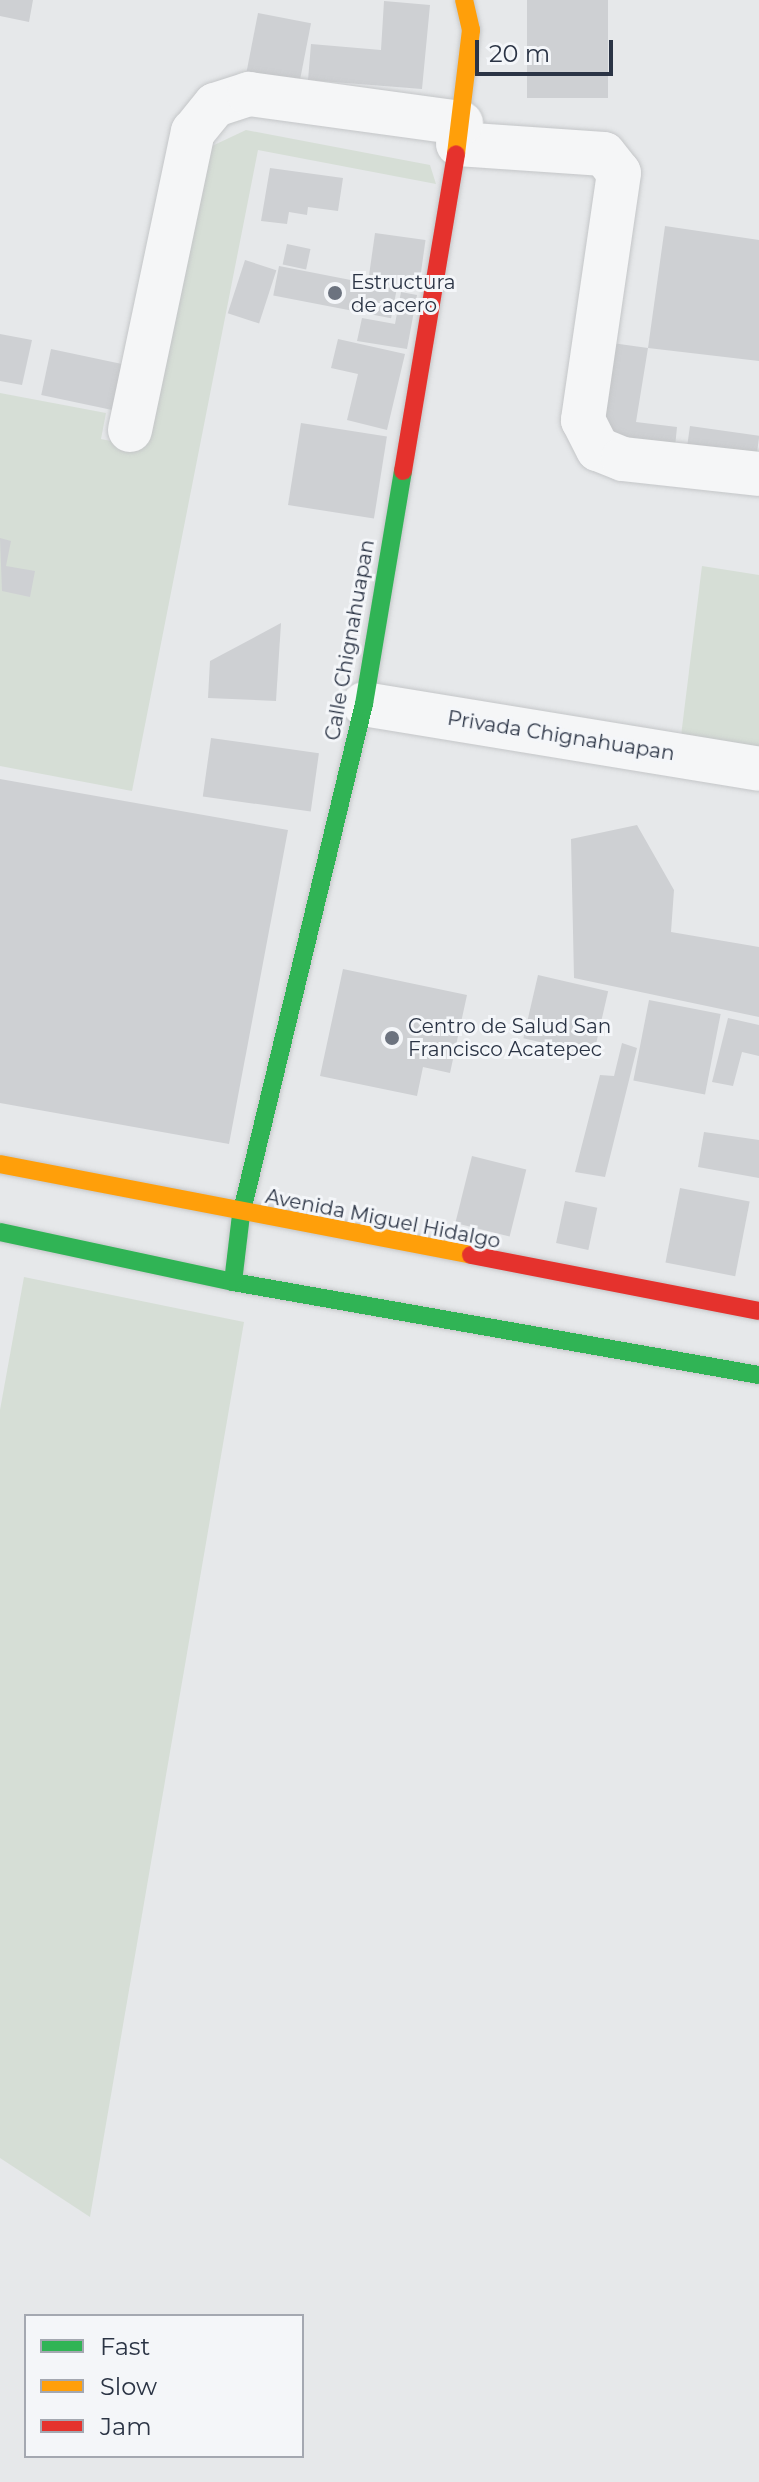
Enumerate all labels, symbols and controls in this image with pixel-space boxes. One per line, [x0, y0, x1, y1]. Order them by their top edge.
scale bar [479, 24, 617, 74]
text: 20 m [489, 39, 550, 68]
place label: Estructura de acero [351, 270, 456, 317]
marker: Estructura de acero [326, 284, 344, 302]
street label: Calle Chignahuapan [321, 538, 379, 742]
street label: Privada Chignahuapan [446, 706, 676, 766]
place label: Centro de Salud San Francisco Acatepec [408, 1014, 611, 1061]
marker: Centro de Salud San Francisco Acatepec [383, 1029, 401, 1047]
street label: Avenida Miguel Hidalgo [263, 1184, 503, 1254]
legend [24, 2314, 304, 2458]
text: Fast [100, 2332, 150, 2361]
text: Slow [100, 2372, 157, 2401]
text: Jam [100, 2412, 152, 2441]

